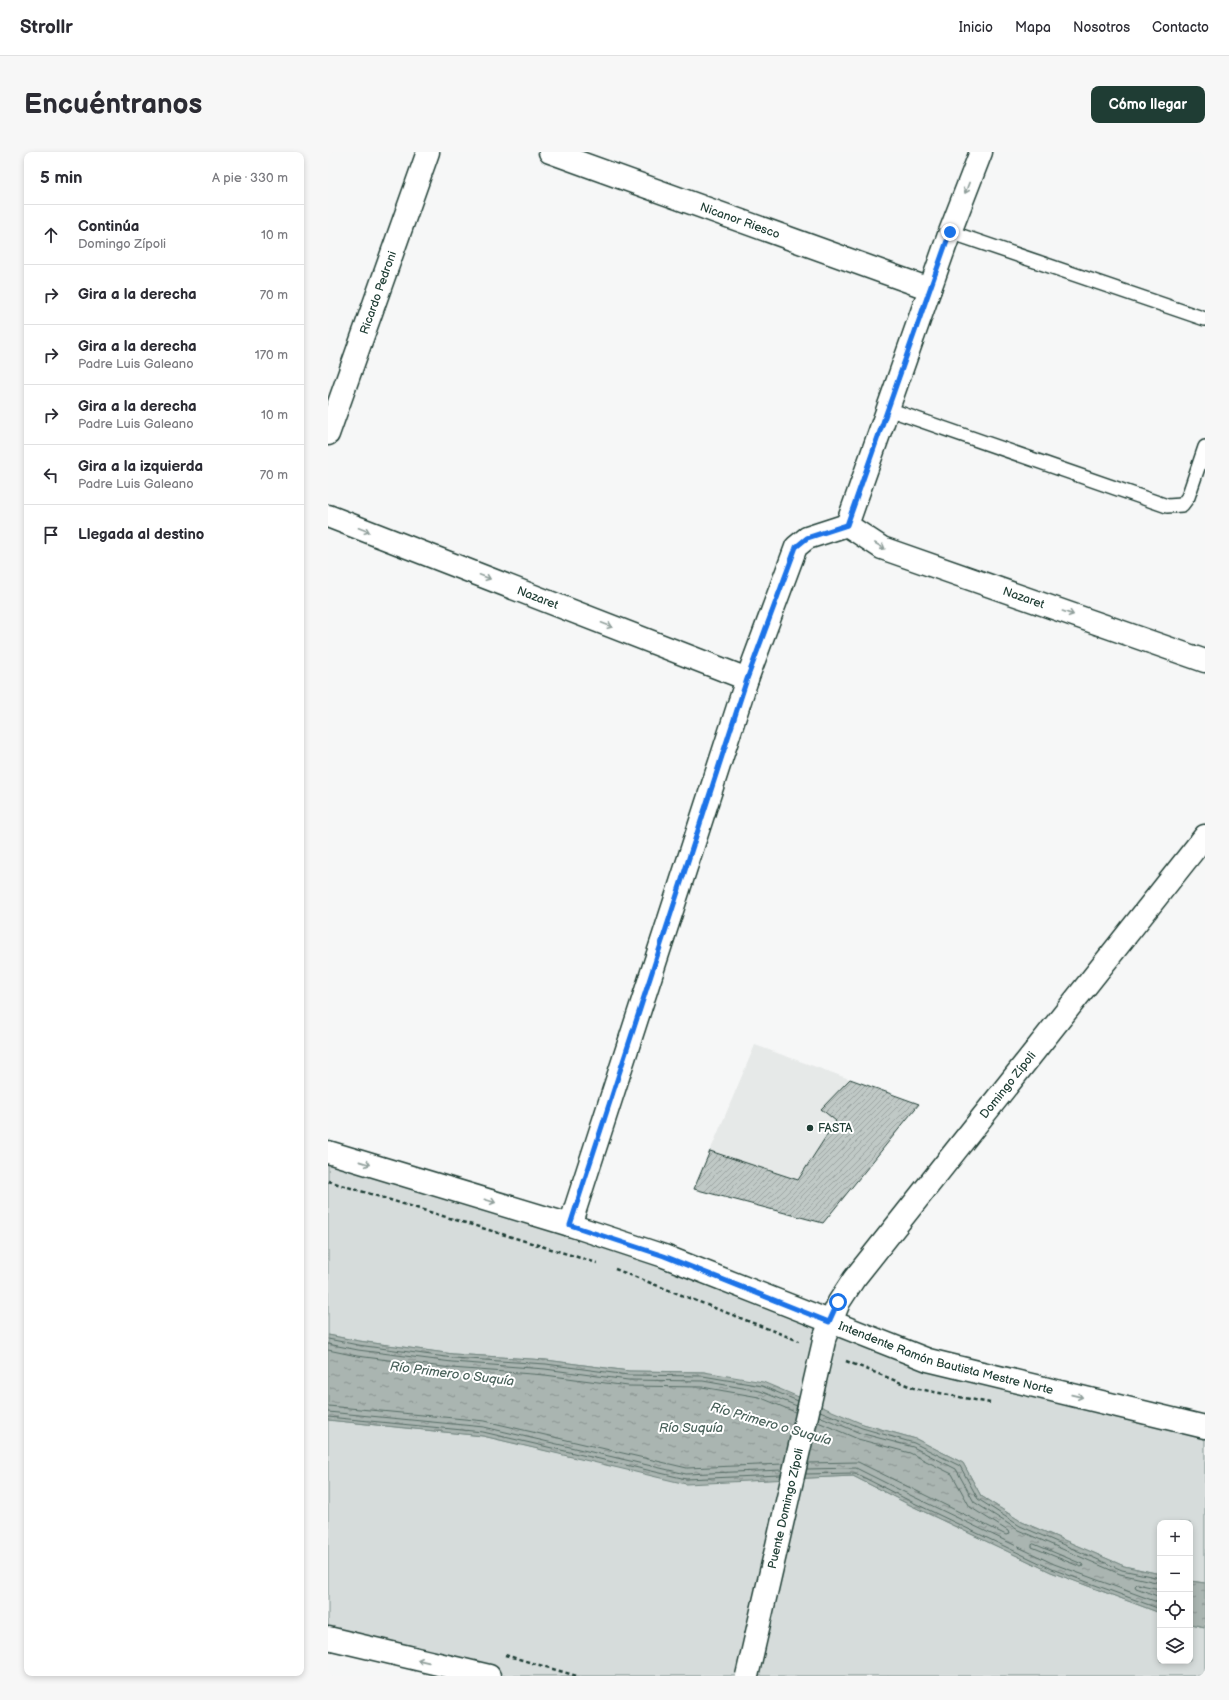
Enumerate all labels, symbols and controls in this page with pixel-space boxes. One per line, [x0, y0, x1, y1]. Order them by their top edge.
text: Strollr [20, 16, 73, 39]
text: Inicio [959, 19, 993, 36]
text: Mapa [1015, 19, 1051, 36]
text: Nosotros [1073, 19, 1130, 36]
text: Contacto [1152, 19, 1209, 36]
button: Cómo llegar [1091, 86, 1205, 123]
text: Encuéntranos [24, 88, 202, 121]
text: 5 min [40, 168, 83, 188]
text: A pie · 330 m [212, 170, 288, 186]
one-way arrow [963, 182, 971, 194]
street label: Nicanor Riesco [698, 199, 782, 242]
text: Continúa [78, 217, 139, 236]
route end [941, 223, 959, 241]
icon: ahead [40, 224, 62, 246]
text: 10 m [261, 227, 288, 243]
text: Domingo Zípoli [78, 236, 166, 252]
street label: Ricardo Pedroni [356, 249, 400, 336]
icon: right [40, 284, 62, 306]
text: Gira a la derecha [78, 285, 197, 304]
text: 70 m [260, 287, 288, 303]
text: Gira a la derecha [78, 337, 197, 356]
icon: right [40, 344, 62, 366]
text: 170 m [255, 347, 288, 363]
text: Padre Luis Galeano [78, 356, 194, 372]
text: Gira a la derecha [78, 397, 197, 416]
icon: right [40, 404, 62, 426]
text: 10 m [261, 407, 288, 423]
text: Padre Luis Galeano [78, 416, 194, 432]
text: Gira a la izquierda [78, 457, 203, 476]
icon: left [40, 464, 62, 486]
text: 70 m [260, 467, 288, 483]
text: Padre Luis Galeano [78, 476, 194, 492]
icon: arrive [40, 524, 62, 546]
text: Llegada al destino [78, 525, 204, 544]
one-way arrow [358, 527, 370, 535]
one-way arrow [874, 543, 886, 551]
one-way arrow [479, 574, 491, 582]
street label: Nazaret [515, 583, 561, 612]
street label: Nazaret [1001, 583, 1047, 612]
one-way arrow [1061, 610, 1073, 618]
one-way arrow [600, 621, 612, 629]
street label: Domingo Zípoli [977, 1048, 1039, 1122]
place label: FASTA [818, 1121, 853, 1136]
marker: FASTA [805, 1123, 815, 1133]
one-way arrow [359, 1160, 372, 1167]
one-way arrow [483, 1198, 496, 1205]
route start [829, 1293, 847, 1311]
street label: Intendente Ramón Bautista Mestre Norte [836, 1318, 1055, 1398]
water label: Río Primero o Suquía [389, 1358, 515, 1390]
one-way arrow [1070, 1392, 1083, 1400]
water label: Río Primero o Suquía [709, 1399, 833, 1449]
water label: Río Suquía [659, 1420, 723, 1436]
street label: Puente Domingo Zípoli [764, 1446, 807, 1570]
map controls [1157, 1520, 1193, 1664]
button: + [1157, 1520, 1193, 1556]
button: − [1157, 1556, 1193, 1592]
button: locate [1157, 1592, 1193, 1628]
button: layers [1157, 1628, 1193, 1664]
one-way arrow [417, 1656, 430, 1664]

